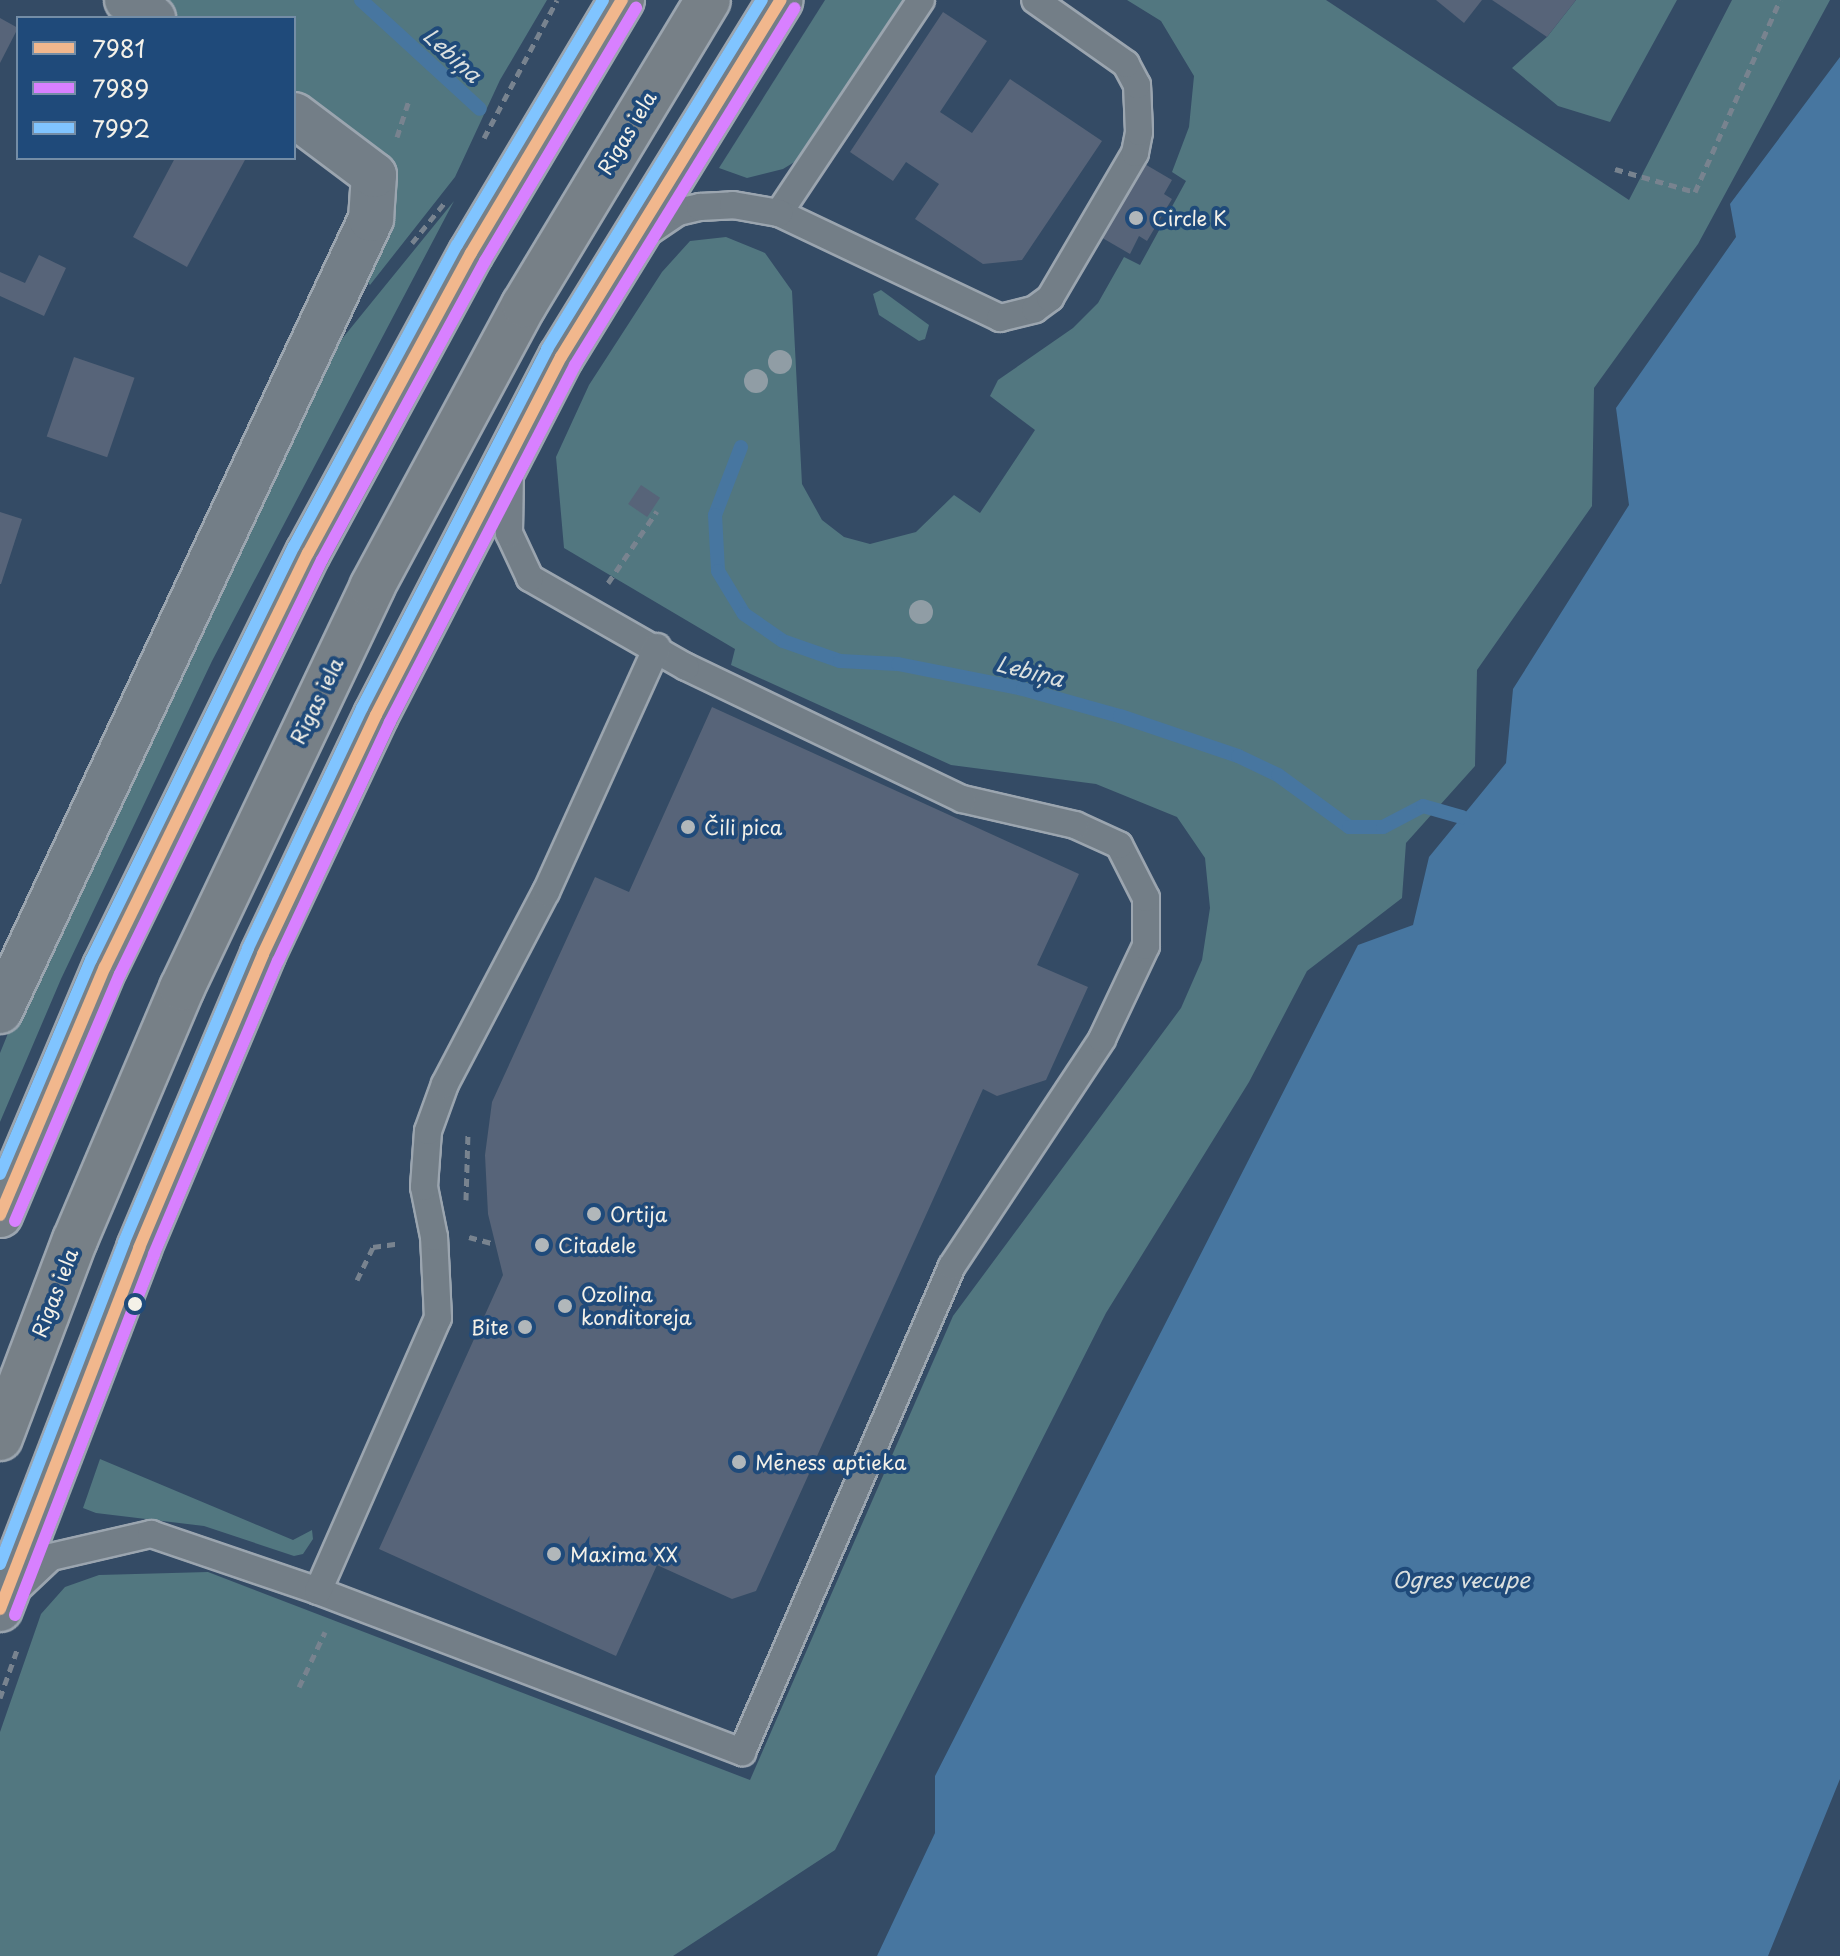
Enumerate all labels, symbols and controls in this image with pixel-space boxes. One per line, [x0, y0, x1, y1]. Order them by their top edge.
legend [16, 16, 296, 160]
water label: Lebiņa [419, 21, 487, 87]
text: 7981 [92, 30, 145, 66]
text: 7989 [92, 70, 149, 106]
street label: Rīgas iela [593, 87, 661, 179]
text: 7992 [92, 110, 150, 146]
place label: Circle K [1152, 206, 1229, 230]
marker: Circle K [1127, 209, 1145, 227]
water label: Lebiņa [993, 649, 1067, 691]
street label: Rīgas iela [286, 654, 348, 748]
place label: Čili pica [704, 815, 784, 839]
marker: Čili pica [679, 818, 697, 836]
place label: Ortija [610, 1202, 667, 1226]
marker: Ortija [585, 1205, 603, 1223]
place label: Citadele [558, 1233, 636, 1257]
marker: Citadele [533, 1236, 551, 1254]
street label: Rīgas iela [27, 1245, 83, 1341]
place label: Ozoliņa konditoreja [581, 1282, 692, 1329]
unlabelled marker [127, 1296, 143, 1312]
marker: Ozoliņa konditoreja [556, 1297, 574, 1315]
place label: Bite [471, 1315, 509, 1339]
marker: Bite [516, 1318, 534, 1336]
place label: Mēness aptieka [755, 1450, 907, 1474]
marker: Mēness aptieka [730, 1453, 748, 1471]
place label: Maxima XX [570, 1542, 680, 1566]
marker: Maxima XX [545, 1545, 563, 1563]
water label: Ogres vecupe [1391, 1566, 1531, 1592]

